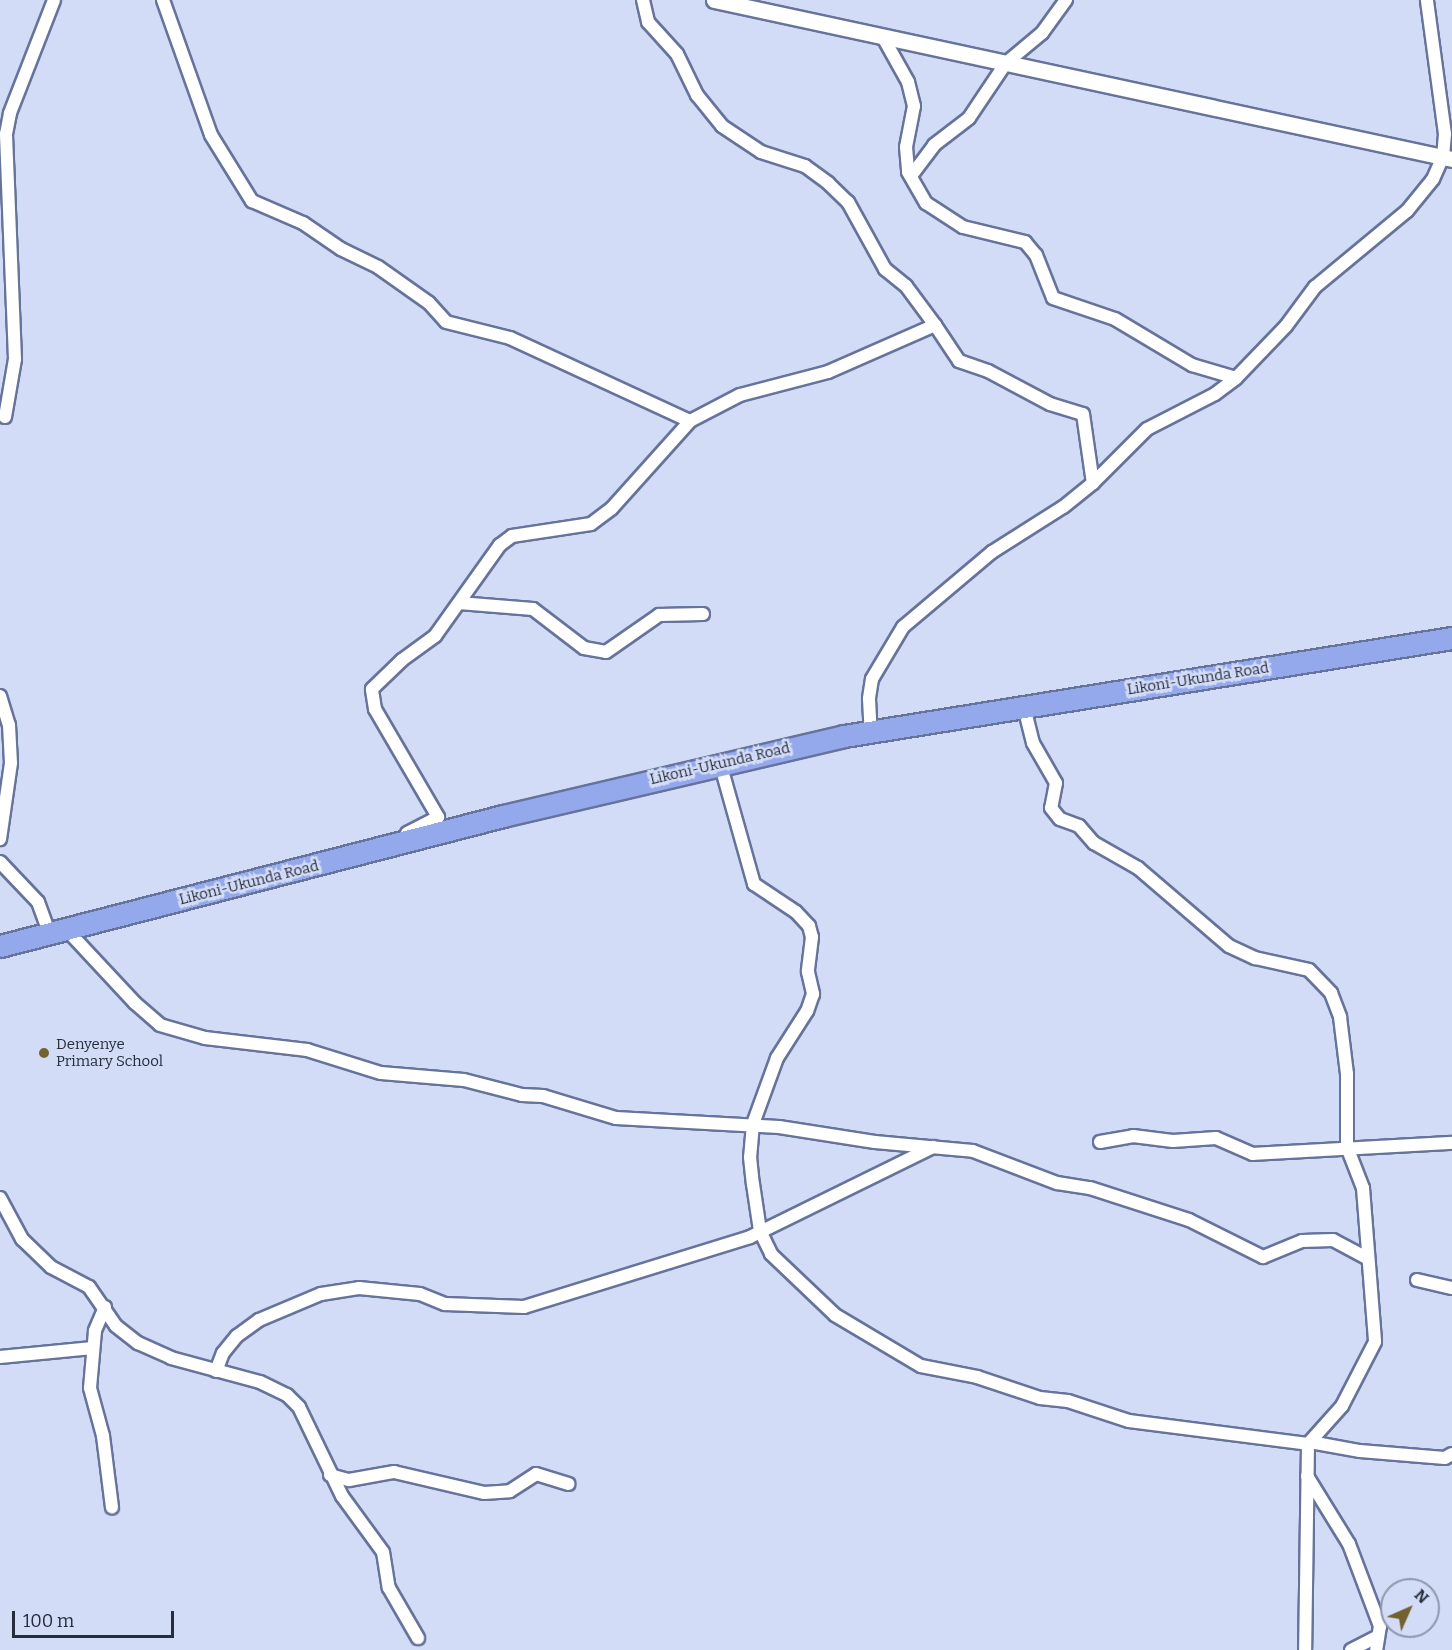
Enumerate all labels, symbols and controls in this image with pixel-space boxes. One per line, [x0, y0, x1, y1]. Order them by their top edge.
street label: Likoni-Ukunda Road [1126, 659, 1270, 699]
street label: Likoni-Ukunda Road [648, 739, 792, 789]
street label: Likoni-Ukunda Road [177, 857, 321, 909]
place label: Denyenye Primary School [56, 1035, 163, 1070]
marker: Denyenye Primary School [37, 1046, 51, 1060]
north arrow [1380, 1578, 1440, 1638]
text: N [1411, 1585, 1433, 1607]
scale bar [15, 1599, 177, 1637]
text: 100 m [23, 1610, 74, 1632]

